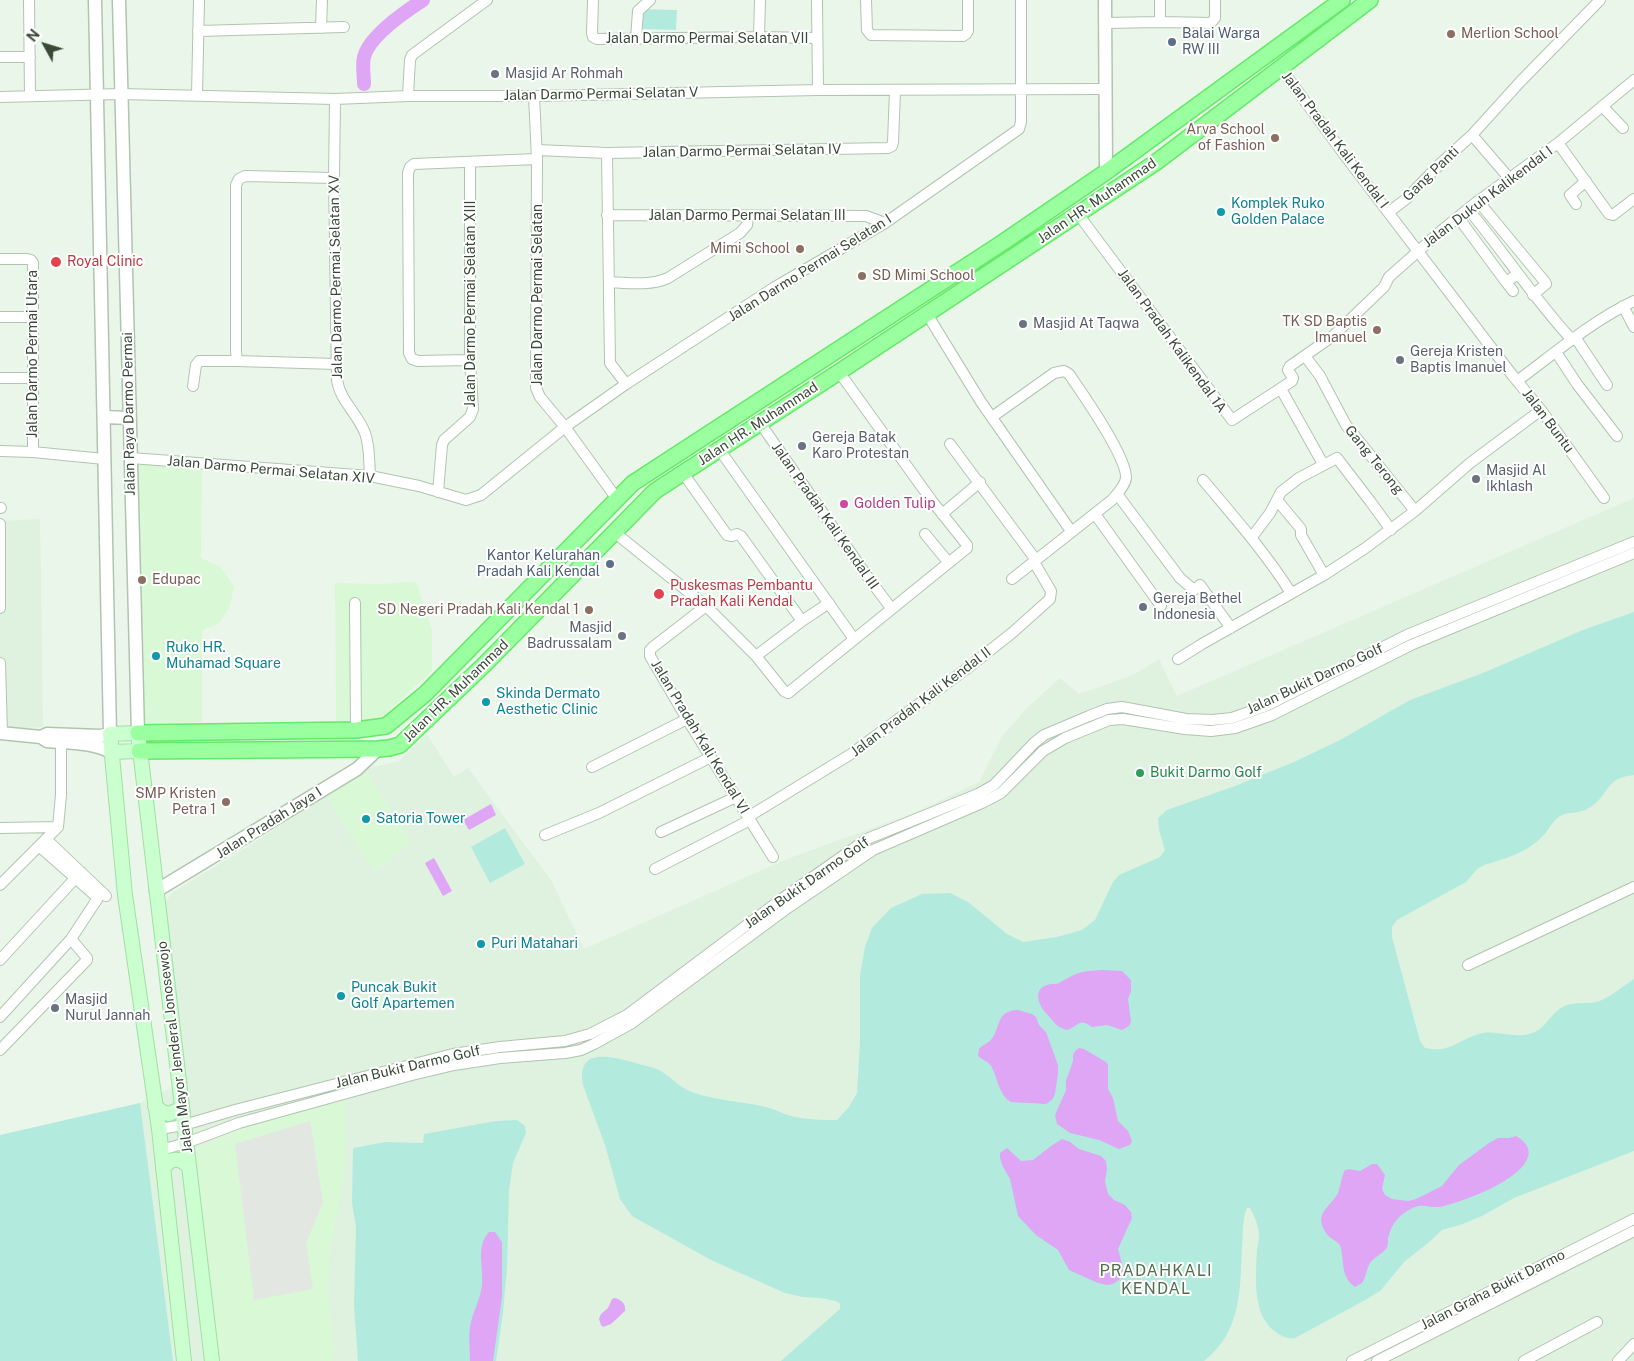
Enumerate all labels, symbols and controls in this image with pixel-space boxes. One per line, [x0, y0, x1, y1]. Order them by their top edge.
north arrow [20, 20, 70, 70]
text: N [24, 26, 43, 45]
place label: Balai Warga RW III [1182, 26, 1260, 58]
place label: Merlion School [1461, 26, 1559, 42]
marker: Merlion School [1445, 28, 1457, 40]
street label: Jalan Darmo Permai Selatan VII [606, 31, 808, 47]
marker: Balai Warga RW III [1166, 36, 1178, 48]
place label: Masjid Ar Rohmah [505, 66, 623, 82]
marker: Masjid Ar Rohmah [489, 68, 501, 80]
street label: Jalan Pradah Kali Kendal I [1278, 68, 1392, 212]
street label: Jalan Darmo Permai Selatan V [503, 84, 699, 104]
place label: Arva School of Fashion [1186, 122, 1265, 154]
marker: Arva School of Fashion [1269, 132, 1281, 144]
street label: Jalan Darmo Permai Selatan IV [642, 141, 842, 161]
street label: Gang Panti [1399, 143, 1463, 205]
street label: Jalan Dukuh Kalikendal I [1420, 143, 1556, 251]
street label: Jalan HR. Muhammad [1034, 155, 1160, 247]
street label: Jalan Darmo Permai Selatan XV [326, 175, 346, 379]
place label: Komplek Ruko Golden Palace [1231, 196, 1325, 228]
street label: Jalan Darmo Permai Selatan XIII [463, 201, 479, 407]
street label: Jalan Darmo Permai Selatan [530, 204, 546, 386]
marker: Komplek Ruko Golden Palace [1215, 206, 1227, 218]
street label: Jalan Darmo Permai Selatan III [648, 208, 846, 224]
street label: Jalan Darmo Permai Selatan I [725, 211, 895, 325]
place label: Mimi School [710, 241, 790, 257]
marker: Mimi School [794, 243, 806, 255]
place label: Royal Clinic [67, 254, 143, 270]
marker: Royal Clinic [49, 255, 63, 269]
street label: Jalan Pradah Kalikendal 1A [1114, 266, 1230, 416]
place label: SD Mimi School [872, 268, 974, 284]
street label: Jalan Darmo Permai Utara [25, 270, 41, 438]
marker: SD Mimi School [856, 270, 868, 282]
place label: TK SD Baptis Imanuel [1282, 314, 1367, 347]
place label: Masjid At Taqwa [1033, 316, 1139, 332]
marker: Masjid At Taqwa [1017, 318, 1029, 330]
marker: TK SD Baptis Imanuel [1371, 324, 1383, 336]
street label: Jalan Raya Darmo Permai [119, 332, 139, 496]
place label: Gereja Kristen Baptis Imanuel [1410, 344, 1507, 377]
marker: Gereja Kristen Baptis Imanuel [1394, 354, 1406, 366]
street label: Jalan HR. Muhammad [695, 379, 821, 469]
street label: Jalan Buntu [1519, 386, 1577, 456]
street label: Gang Terong [1341, 422, 1407, 498]
place label: Gereja Batak Karo Protestan [812, 430, 909, 462]
street label: Jalan Pradah Kali Kendal III [768, 440, 882, 592]
marker: Gereja Batak Karo Protestan [796, 440, 808, 452]
street label: Jalan Darmo Permai Selatan XIV [166, 453, 376, 487]
place label: Masjid Al Ikhlash [1486, 463, 1546, 496]
marker: Masjid Al Ikhlash [1470, 473, 1482, 485]
place label: Golden Tulip [854, 496, 936, 512]
marker: Golden Tulip [838, 498, 850, 510]
place label: Kantor Kelurahan Pradah Kali Kendal [477, 548, 600, 580]
marker: Kantor Kelurahan Pradah Kali Kendal [604, 558, 616, 570]
place label: Edupac [152, 572, 201, 588]
marker: Edupac [136, 574, 148, 586]
place label: Puskesmas Pembantu Pradah Kali Kendal [670, 578, 813, 610]
marker: Puskesmas Pembantu Pradah Kali Kendal [652, 587, 666, 601]
place label: Gereja Bethel Indonesia [1153, 591, 1242, 624]
marker: Gereja Bethel Indonesia [1137, 601, 1149, 613]
place label: SD Negeri Pradah Kali Kendal 1 [377, 602, 579, 618]
marker: SD Negeri Pradah Kali Kendal 1 [583, 604, 595, 616]
place label: Masjid Badrussalam [527, 620, 612, 652]
marker: Masjid Badrussalam [616, 630, 628, 642]
street label: Jalan HR. Muhammad [400, 636, 512, 746]
place label: Ruko HR. Muhamad Square [166, 640, 281, 672]
street label: Jalan Bukit Darmo Golf [1244, 640, 1386, 718]
street label: Jalan Pradah Kali Kendal II [848, 644, 994, 760]
marker: Ruko HR. Muhamad Square [150, 650, 162, 662]
street label: Jalan Pradah Kali Kendal VI [647, 657, 753, 817]
place label: Skinda Dermato Aesthetic Clinic [496, 686, 600, 719]
marker: Skinda Dermato Aesthetic Clinic [480, 696, 492, 708]
place label: Bukit Darmo Golf [1150, 765, 1262, 781]
marker: Bukit Darmo Golf [1134, 767, 1146, 779]
street label: Jalan Pradah Jaya I [213, 784, 325, 862]
place label: SMP Kristen Petra 1 [135, 786, 216, 819]
marker: SMP Kristen Petra 1 [220, 796, 232, 808]
place label: Satoria Tower [376, 811, 465, 827]
marker: Satoria Tower [360, 813, 372, 825]
street label: Jalan Bukit Darmo Golf [741, 834, 873, 932]
place label: Puri Matahari [491, 936, 578, 952]
marker: Puri Matahari [475, 938, 487, 950]
street label: Jalan Mayor Jenderal Jonosewojo [154, 940, 196, 1154]
place label: Puncak Bukit Golf Apartemen [351, 980, 455, 1012]
marker: Puncak Bukit Golf Apartemen [335, 990, 347, 1002]
place label: Masjid Nurul Jannah [65, 992, 150, 1024]
marker: Masjid Nurul Jannah [49, 1002, 61, 1014]
street label: Jalan Bukit Darmo Golf [334, 1042, 482, 1092]
street label: Jalan Graha Bukit Darmo [1418, 1246, 1568, 1334]
district label: PRADAHKALI KENDAL [1098, 1261, 1214, 1299]

